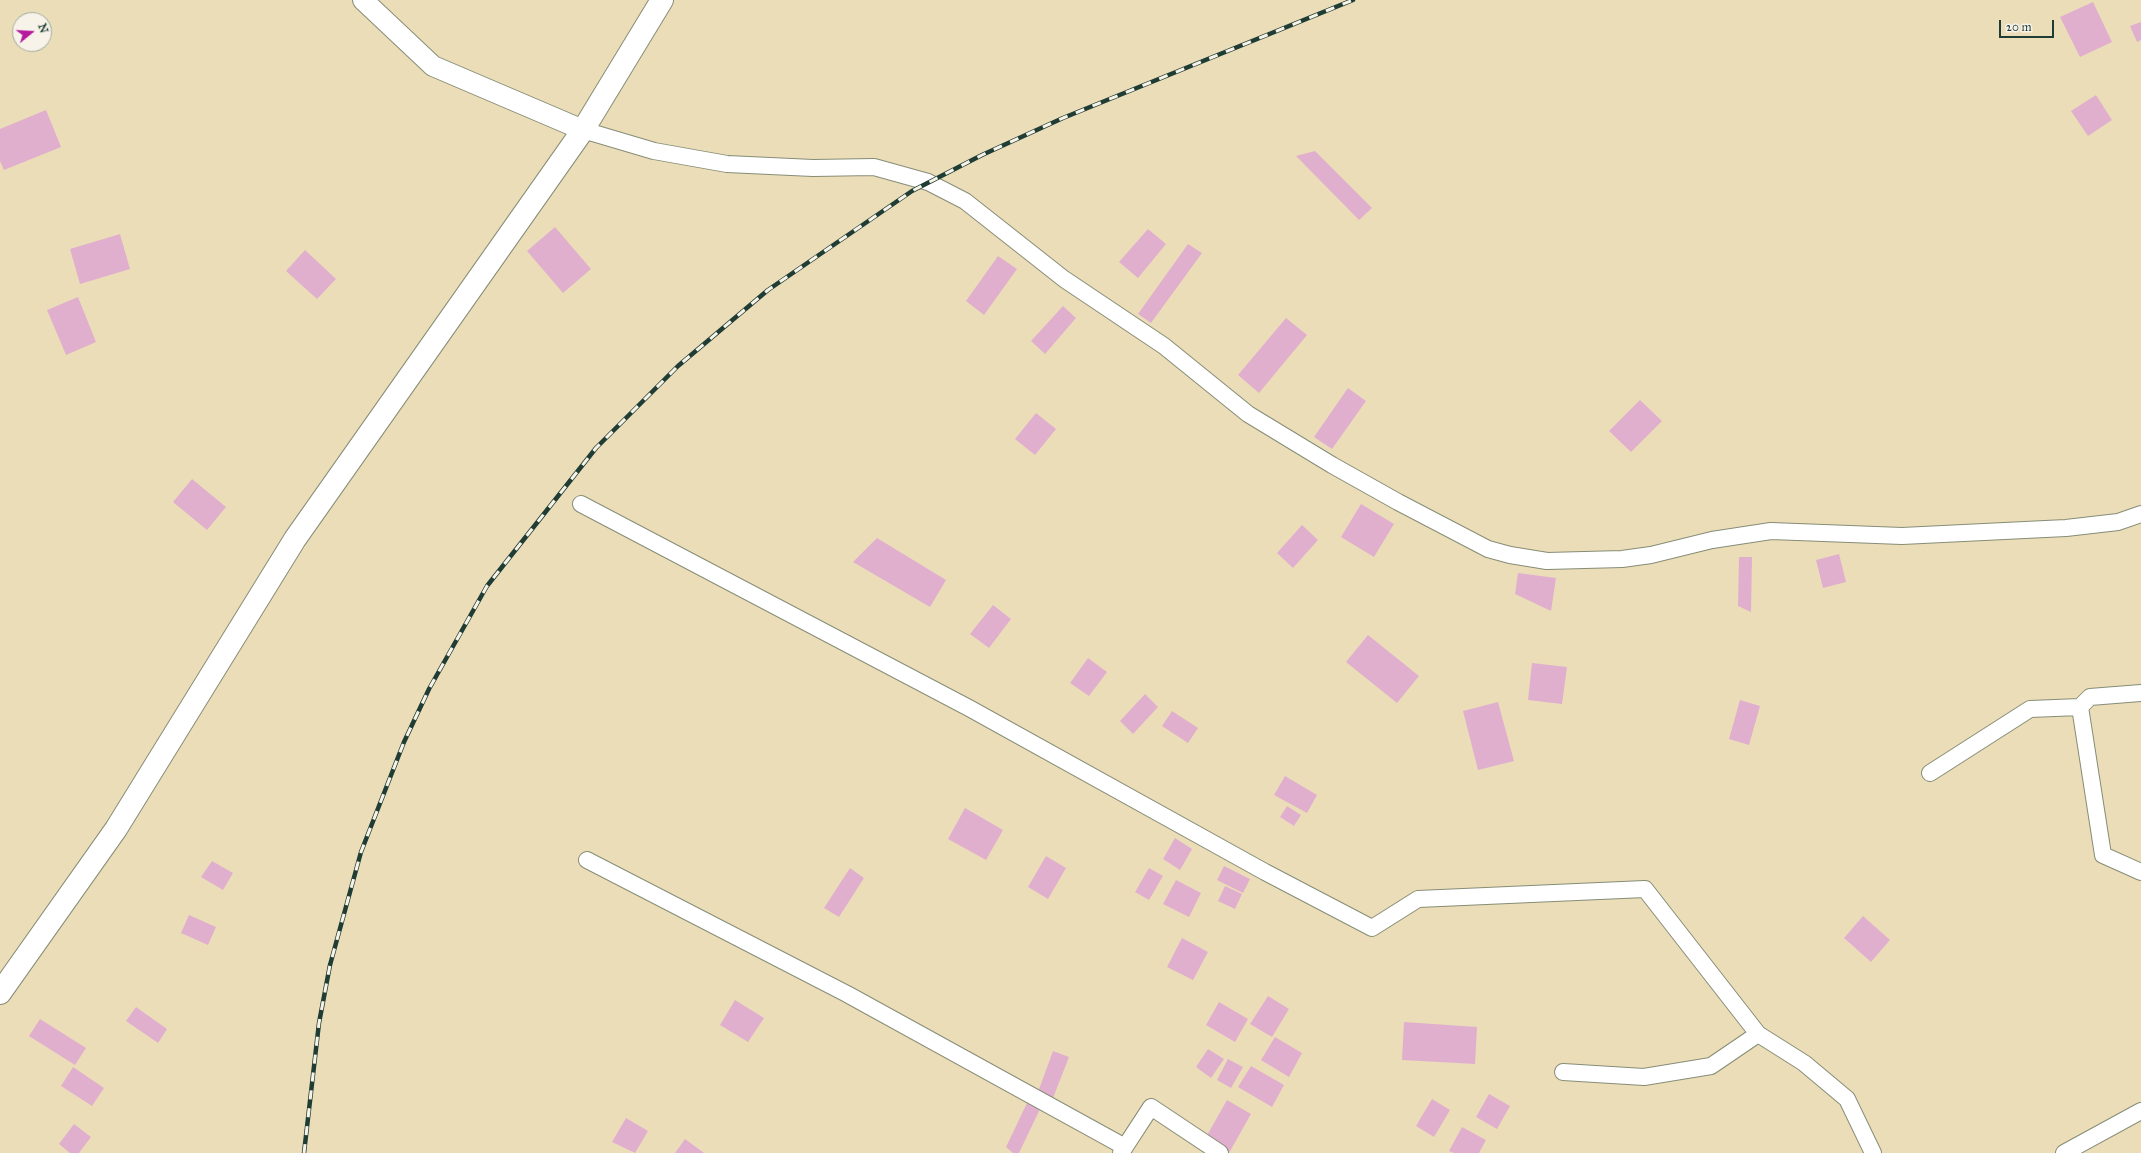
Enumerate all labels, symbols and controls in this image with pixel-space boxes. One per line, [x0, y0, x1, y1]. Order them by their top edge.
north arrow [12, 12, 52, 52]
scale bar [2001, 12, 2056, 38]
text: 20 m [2006, 20, 2032, 34]
text: N [35, 22, 51, 35]

